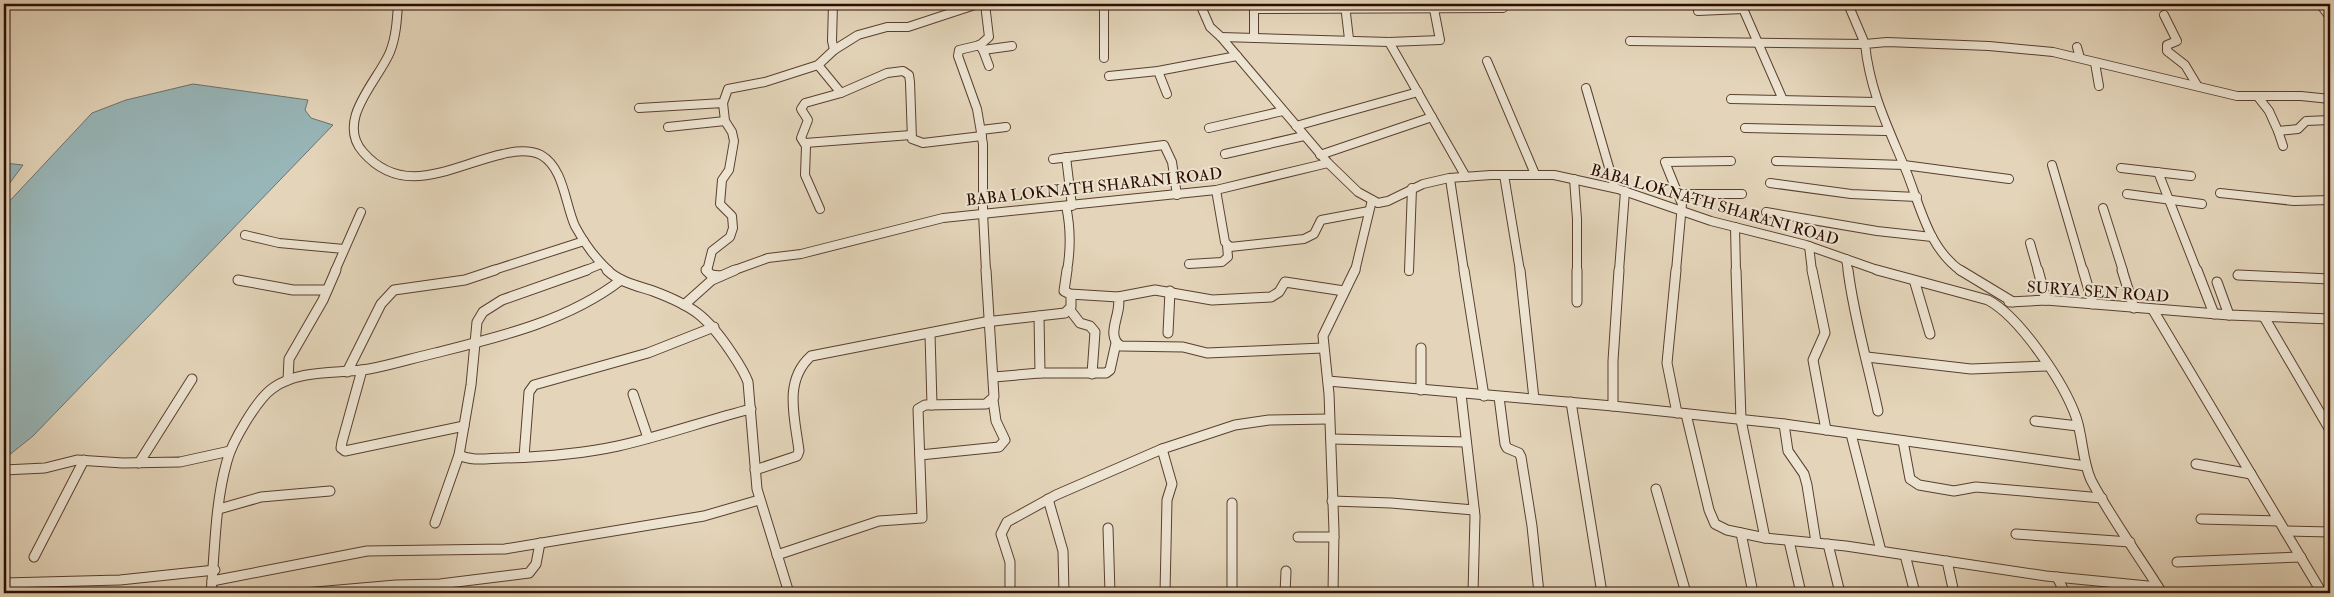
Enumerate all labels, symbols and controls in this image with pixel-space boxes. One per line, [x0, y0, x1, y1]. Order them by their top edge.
street label: BABA LOKNATH SHARANI ROAD [1588, 160, 1841, 250]
street label: BABA LOKNATH SHARANI ROAD [965, 164, 1223, 210]
street label: SURYA SEN ROAD [2026, 277, 2170, 307]

